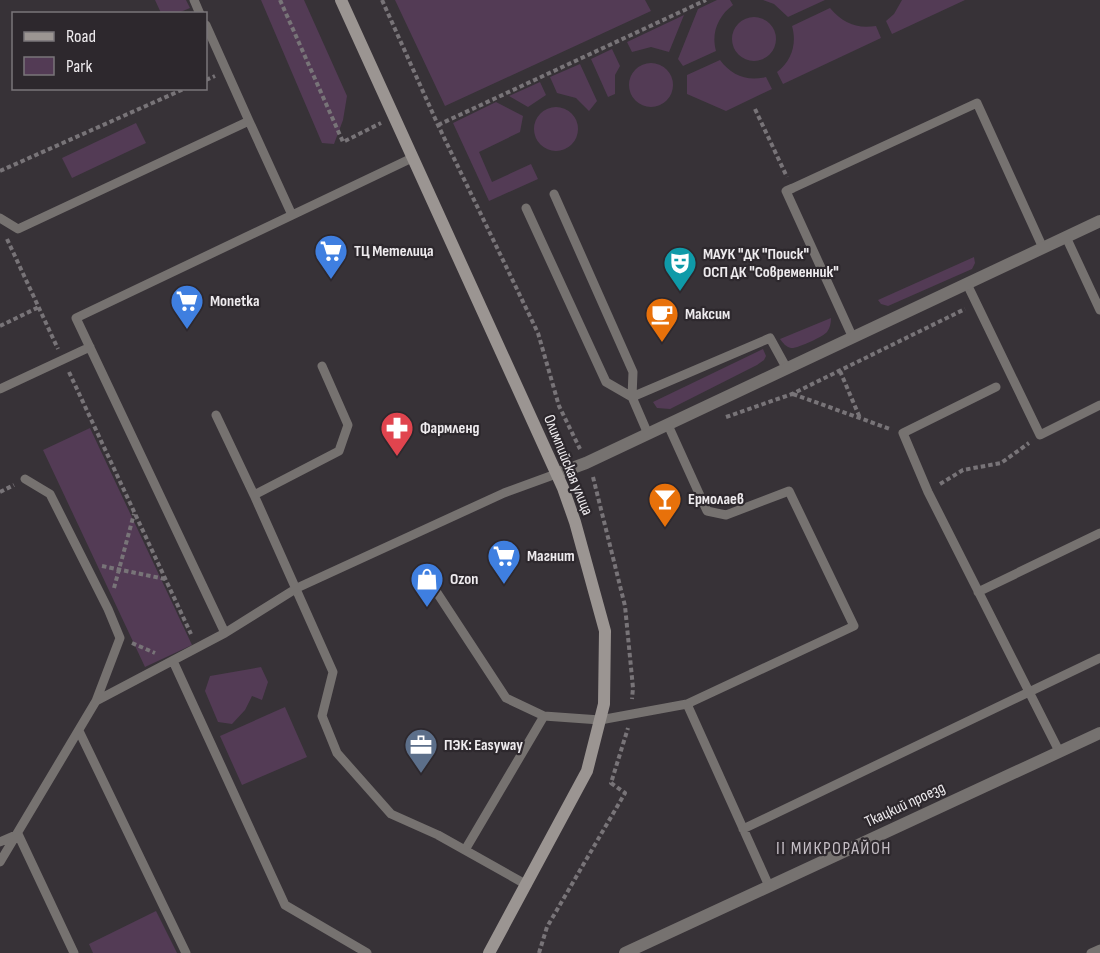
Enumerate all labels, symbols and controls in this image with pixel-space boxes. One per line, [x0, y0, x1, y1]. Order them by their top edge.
legend [12, 12, 207, 90]
text: Road [66, 26, 96, 47]
text: Park [66, 56, 92, 77]
supermarket icon: ТЦ Метелица [313, 233, 349, 280]
place label: ТЦ Метелица [354, 242, 434, 261]
theatre icon: МАУК "ДК "Поиск" ОСП ДК "Современник" [662, 245, 698, 292]
place label: МАУК "ДК "Поиск" ОСП ДК "Современник" [703, 245, 839, 282]
supermarket icon: Monetka [169, 283, 205, 330]
place label: Monetka [210, 292, 260, 311]
cafe icon: Максим [644, 296, 680, 343]
place label: Максим [685, 305, 730, 324]
pharmacy icon: Фармленд [379, 410, 415, 457]
street label: Олимпийская улица [539, 412, 597, 518]
place label: Фармленд [420, 419, 479, 438]
bar icon: Ермолаев [647, 481, 683, 528]
place label: Ермолаев [688, 490, 744, 509]
supermarket icon: Магнит [486, 538, 522, 585]
place label: Магнит [527, 547, 575, 566]
shop icon: Ozon [409, 561, 445, 608]
place label: Ozon [450, 570, 478, 589]
office icon: ПЭК: Easyway [403, 727, 439, 774]
place label: ПЭК: Easyway [444, 736, 523, 755]
street label: Ткацкий проезд [862, 778, 948, 832]
district label: II МИКРОРАЙОН [776, 838, 892, 859]

